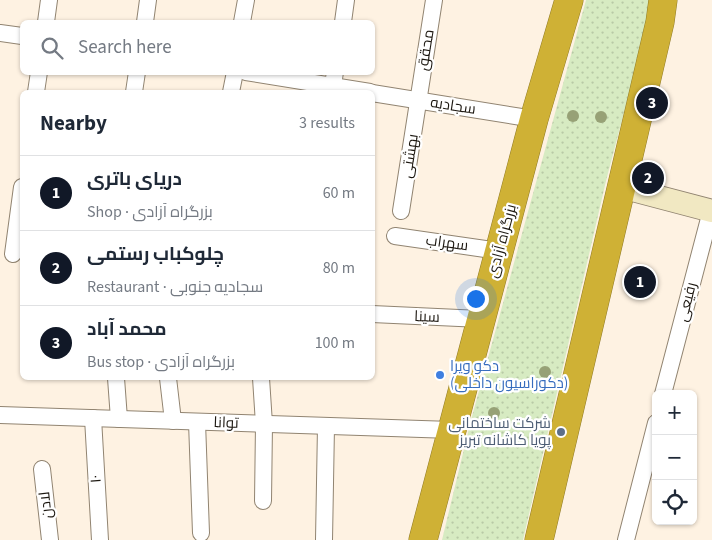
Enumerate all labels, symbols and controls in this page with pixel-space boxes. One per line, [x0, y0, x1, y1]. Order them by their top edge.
search box [20, 20, 375, 75]
street label: محقق [412, 28, 440, 72]
icon: search [38, 34, 66, 62]
text: Search here [78, 34, 172, 61]
pin: 3 [636, 84, 668, 122]
street label: سجادیه [429, 92, 477, 120]
text: Nearby [40, 108, 107, 138]
text: 3 results [299, 112, 355, 134]
street label: بهشتی [396, 132, 424, 180]
pin: 2 [632, 159, 664, 197]
text: دریای باتری [87, 166, 182, 193]
text: 1 [52, 182, 60, 204]
text: 60 m [323, 182, 355, 204]
text: Shop · بزرگراه آزادی [87, 201, 213, 223]
street label: بزرگراه آزادی [482, 202, 522, 280]
street label: سهراب [424, 230, 470, 256]
text: چلوکباب رستمی [87, 241, 224, 268]
text: 2 [52, 257, 60, 279]
text: 80 m [323, 257, 355, 279]
pin: 1 [624, 263, 656, 301]
text: Restaurant · سجادیه جنوبی [87, 276, 263, 298]
street label: رفیعی [672, 280, 702, 324]
your location [463, 286, 489, 312]
street label: سینا [414, 306, 440, 328]
text: محمد آباد [87, 316, 167, 343]
text: 3 [52, 332, 60, 354]
text: 100 m [315, 332, 355, 354]
text: Bus stop · بزرگراه آزادی [87, 351, 235, 373]
place label: دکو ویرا (دکوراسیون داخلی) [450, 356, 568, 394]
marker: دکو ویرا (دکوراسیون داخلی) [434, 369, 446, 381]
map controls [652, 390, 697, 525]
button: + [652, 390, 697, 435]
street label: توانا [213, 412, 239, 434]
place label: شرکت ساختمانی پویا کاشانه تبریز [448, 413, 551, 451]
marker: شرکت ساختمانی پویا کاشانه تبریز [555, 426, 567, 438]
button: − [652, 435, 697, 480]
street label: ۱۰ [85, 474, 107, 484]
button: locate [652, 480, 697, 525]
street label: لادن [34, 491, 58, 519]

